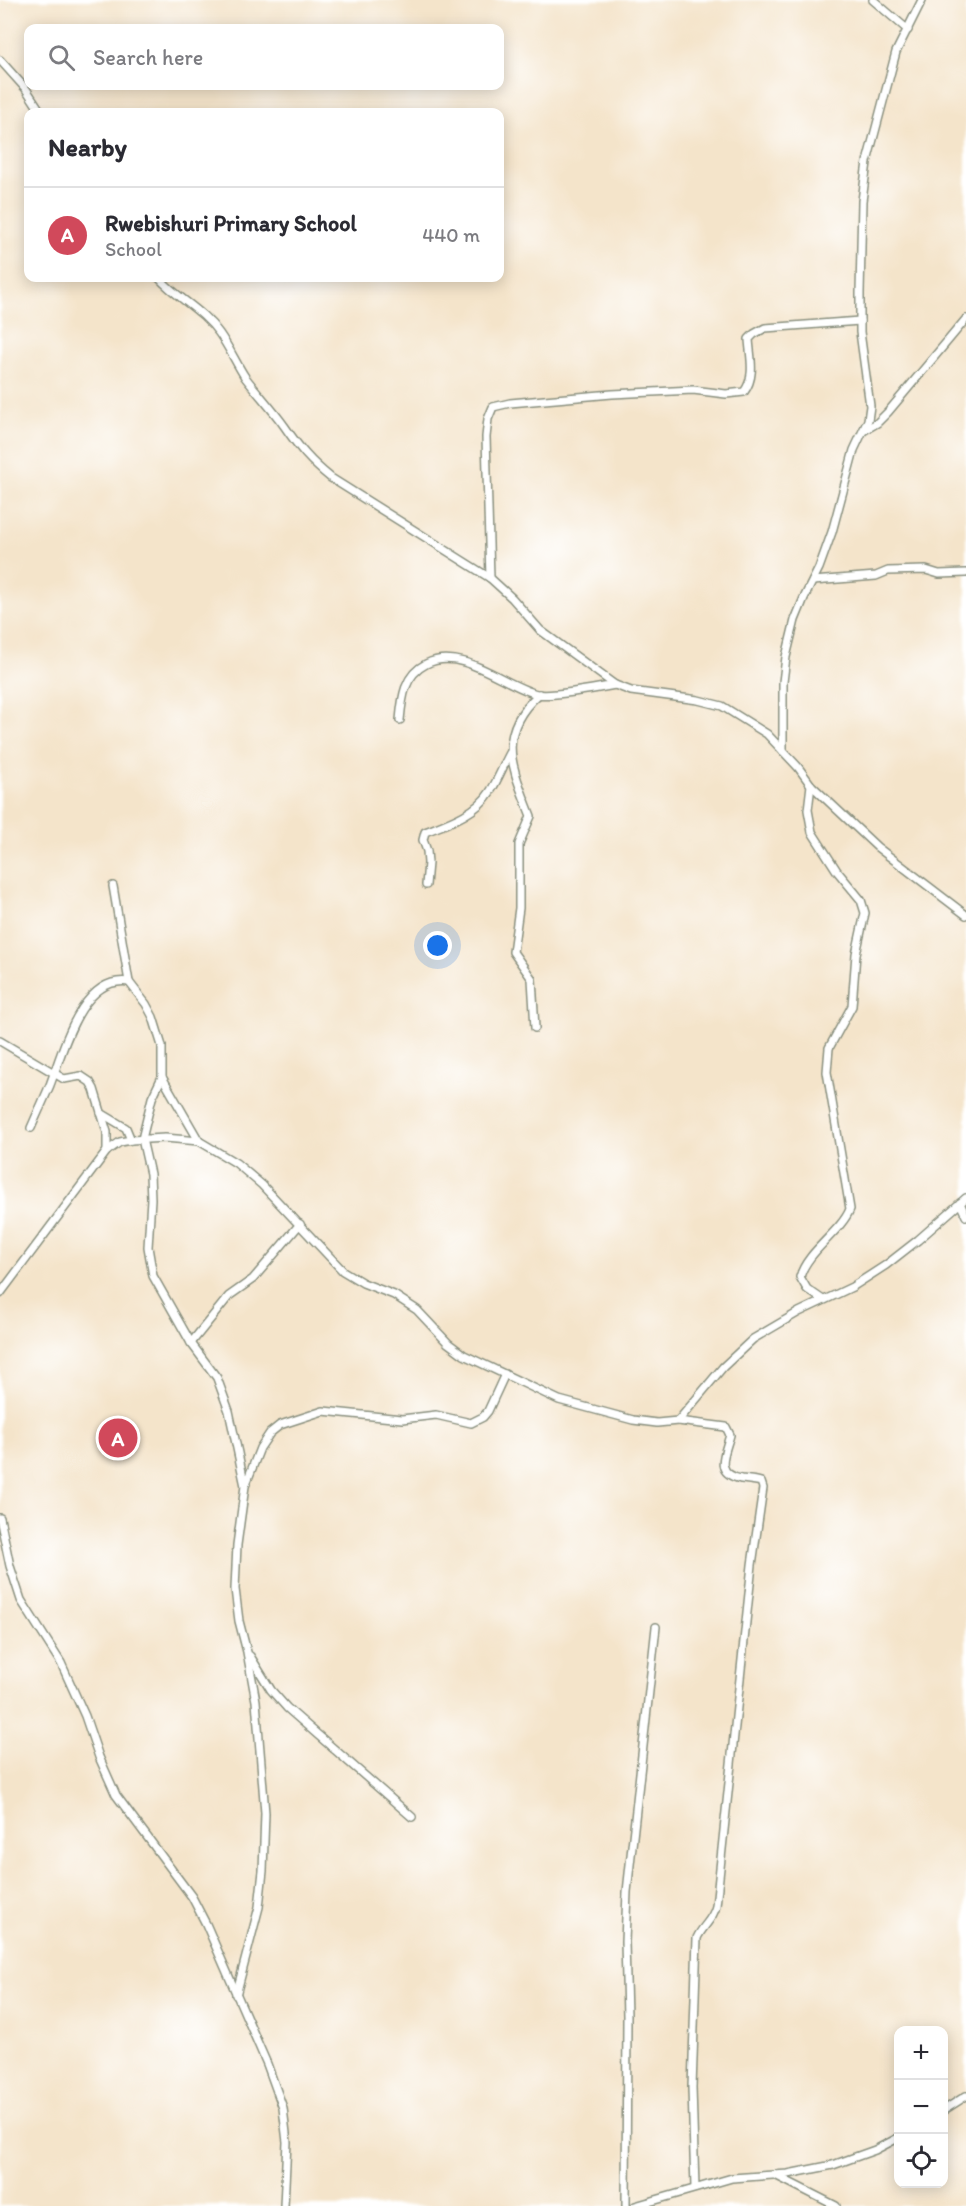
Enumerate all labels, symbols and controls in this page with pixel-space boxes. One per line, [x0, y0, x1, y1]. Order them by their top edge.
search box [24, 24, 504, 90]
icon: search [45, 41, 78, 74]
text: Search here [93, 44, 203, 71]
text: Nearby [48, 131, 127, 163]
text: Rwebishuri Primary School [105, 210, 357, 237]
text: A [61, 223, 74, 247]
text: 440 m [422, 223, 480, 247]
text: School [105, 237, 162, 261]
your location [423, 931, 452, 960]
pin: A [98, 1416, 138, 1460]
map controls [894, 2026, 948, 2188]
button: + [894, 2026, 948, 2080]
button: − [894, 2080, 948, 2134]
button: locate [894, 2134, 948, 2188]

